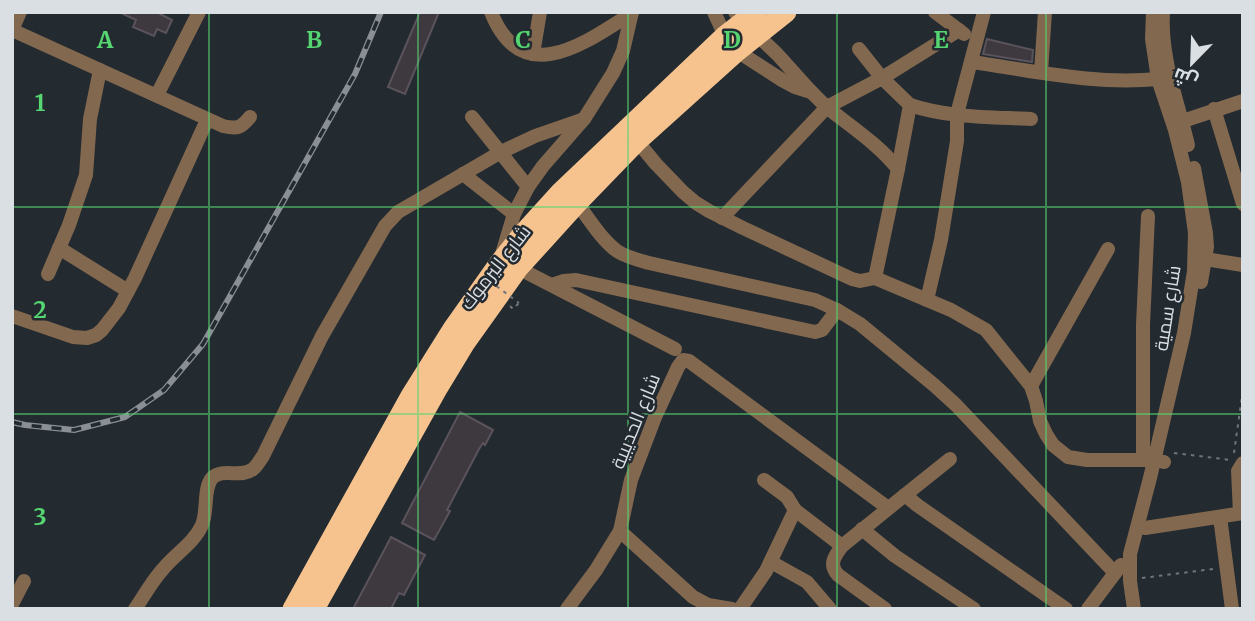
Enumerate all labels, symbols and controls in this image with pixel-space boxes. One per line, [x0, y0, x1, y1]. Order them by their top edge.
text: A [96, 25, 114, 54]
text: B [306, 25, 322, 54]
text: C [515, 25, 531, 54]
text: D [723, 25, 741, 54]
text: E [933, 25, 949, 54]
north arrow [1157, 28, 1227, 98]
text: ش [1169, 63, 1201, 94]
text: 1 [35, 88, 46, 117]
street label: شارع اليرموك [454, 220, 537, 315]
street label: شارع سمية [1148, 263, 1188, 353]
text: 2 [33, 295, 47, 324]
street label: شارع الحديبية [605, 370, 667, 473]
text: 3 [33, 502, 47, 531]

